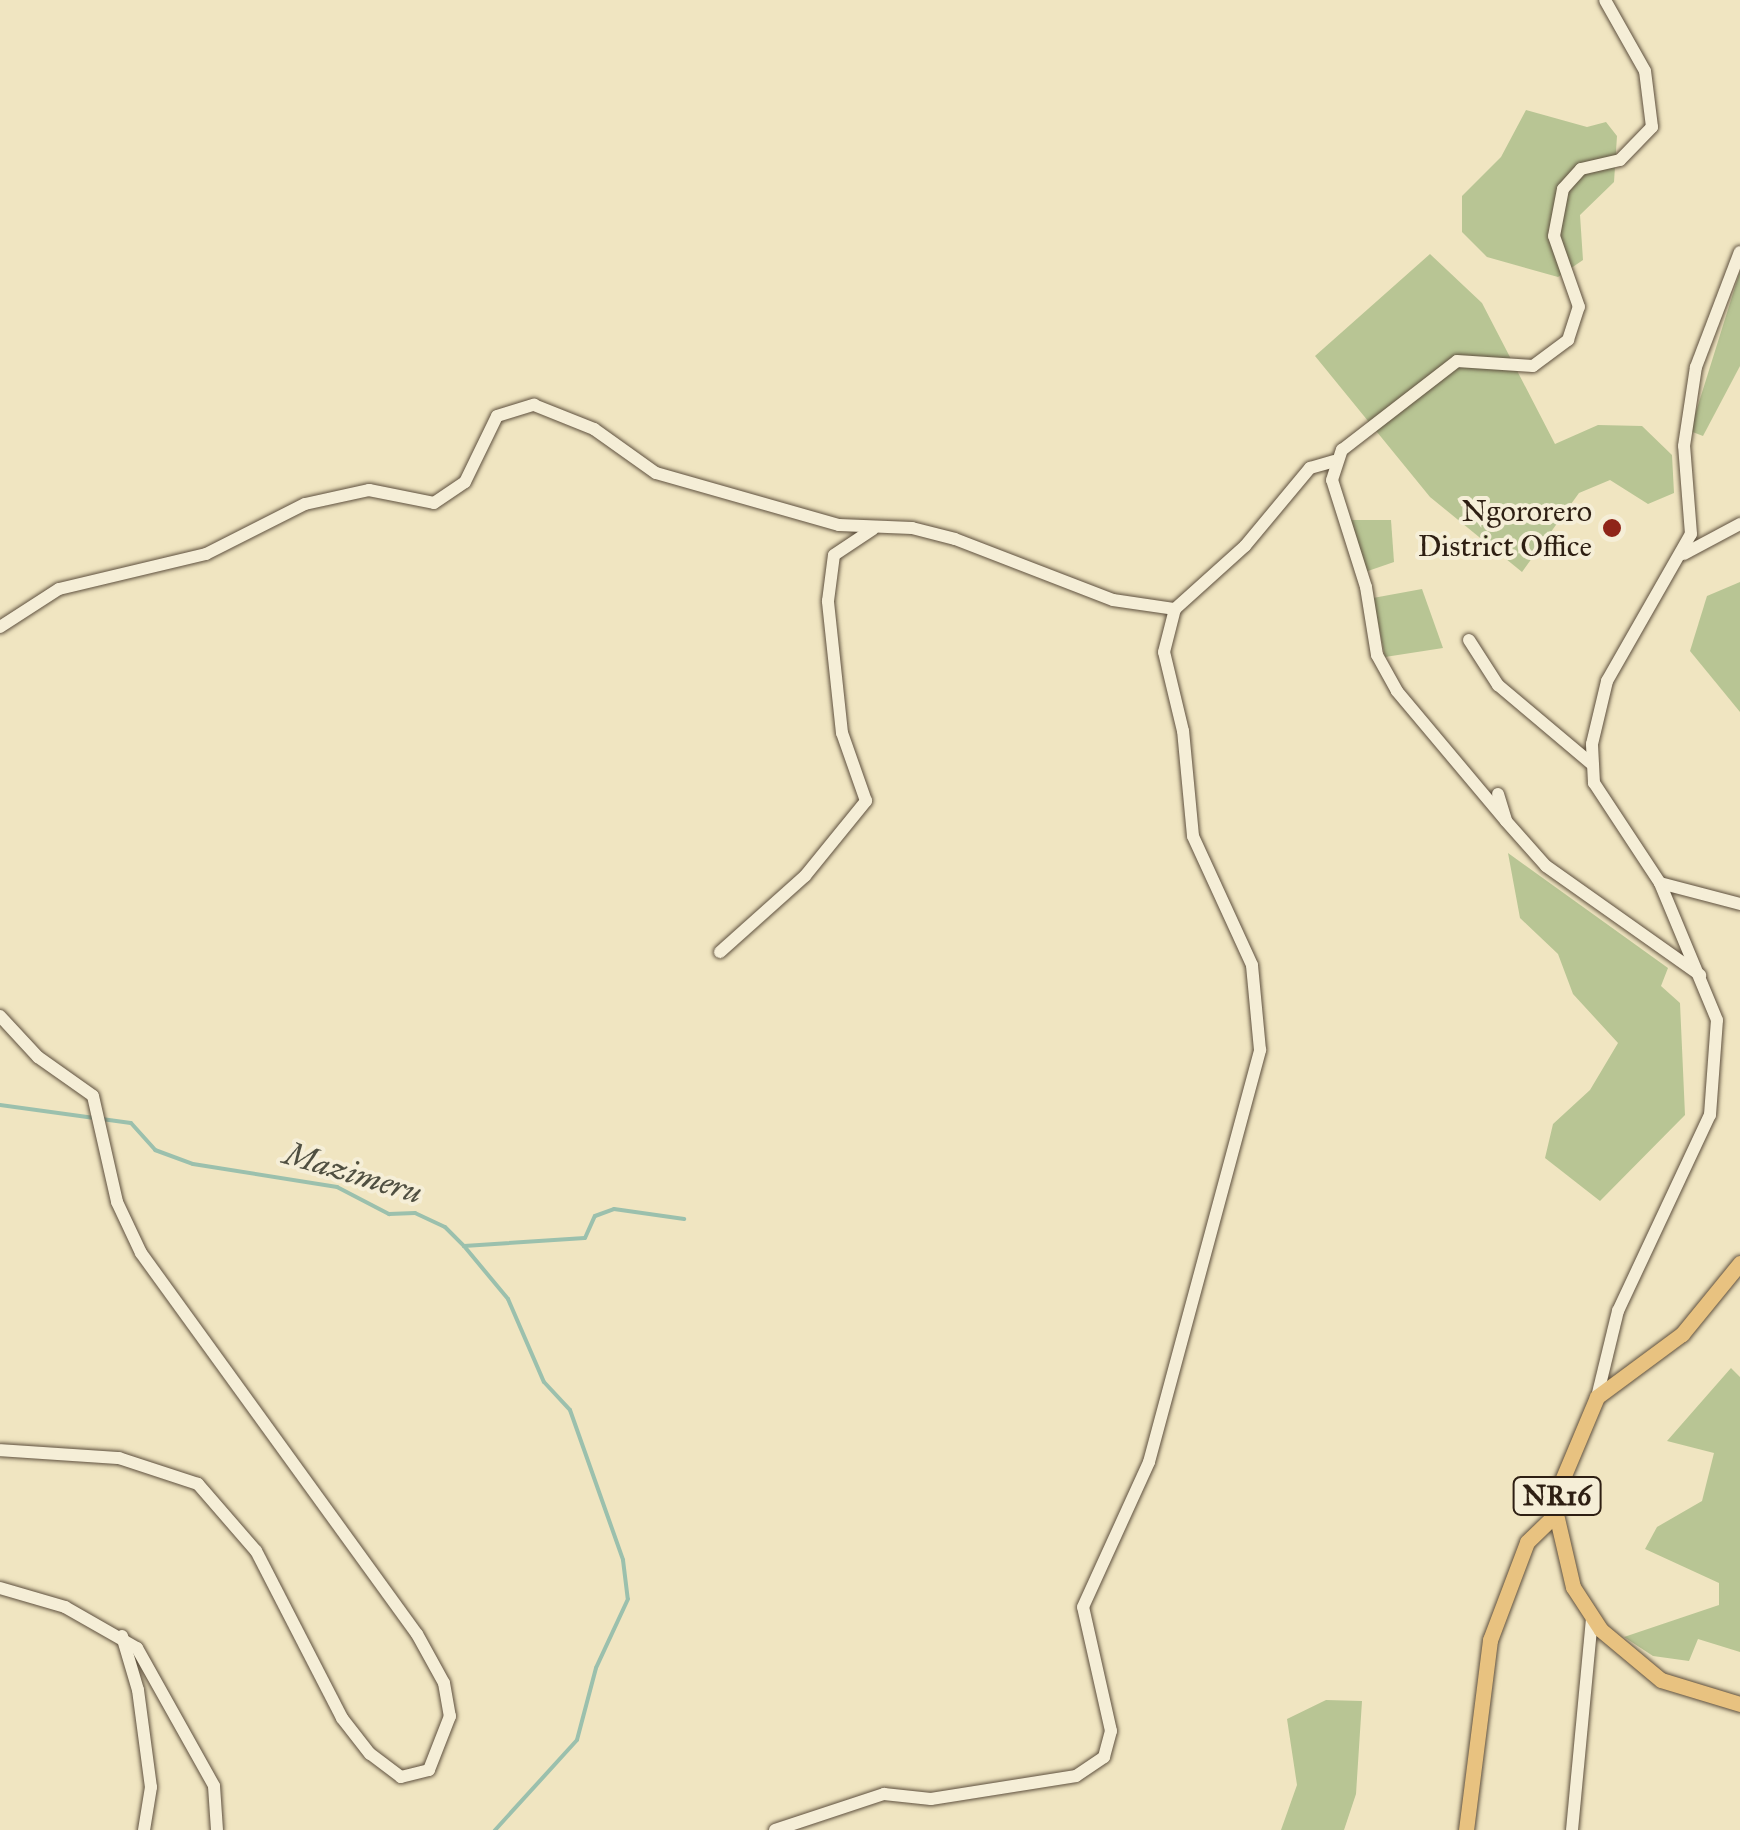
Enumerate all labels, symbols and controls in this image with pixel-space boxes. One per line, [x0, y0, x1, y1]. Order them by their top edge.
place label: Ngororero District Office [1418, 493, 1592, 564]
marker: Ngororero District Office [1601, 517, 1623, 539]
water label: Mazimeru [279, 1135, 427, 1213]
road number: NR16 [1512, 1473, 1602, 1519]

